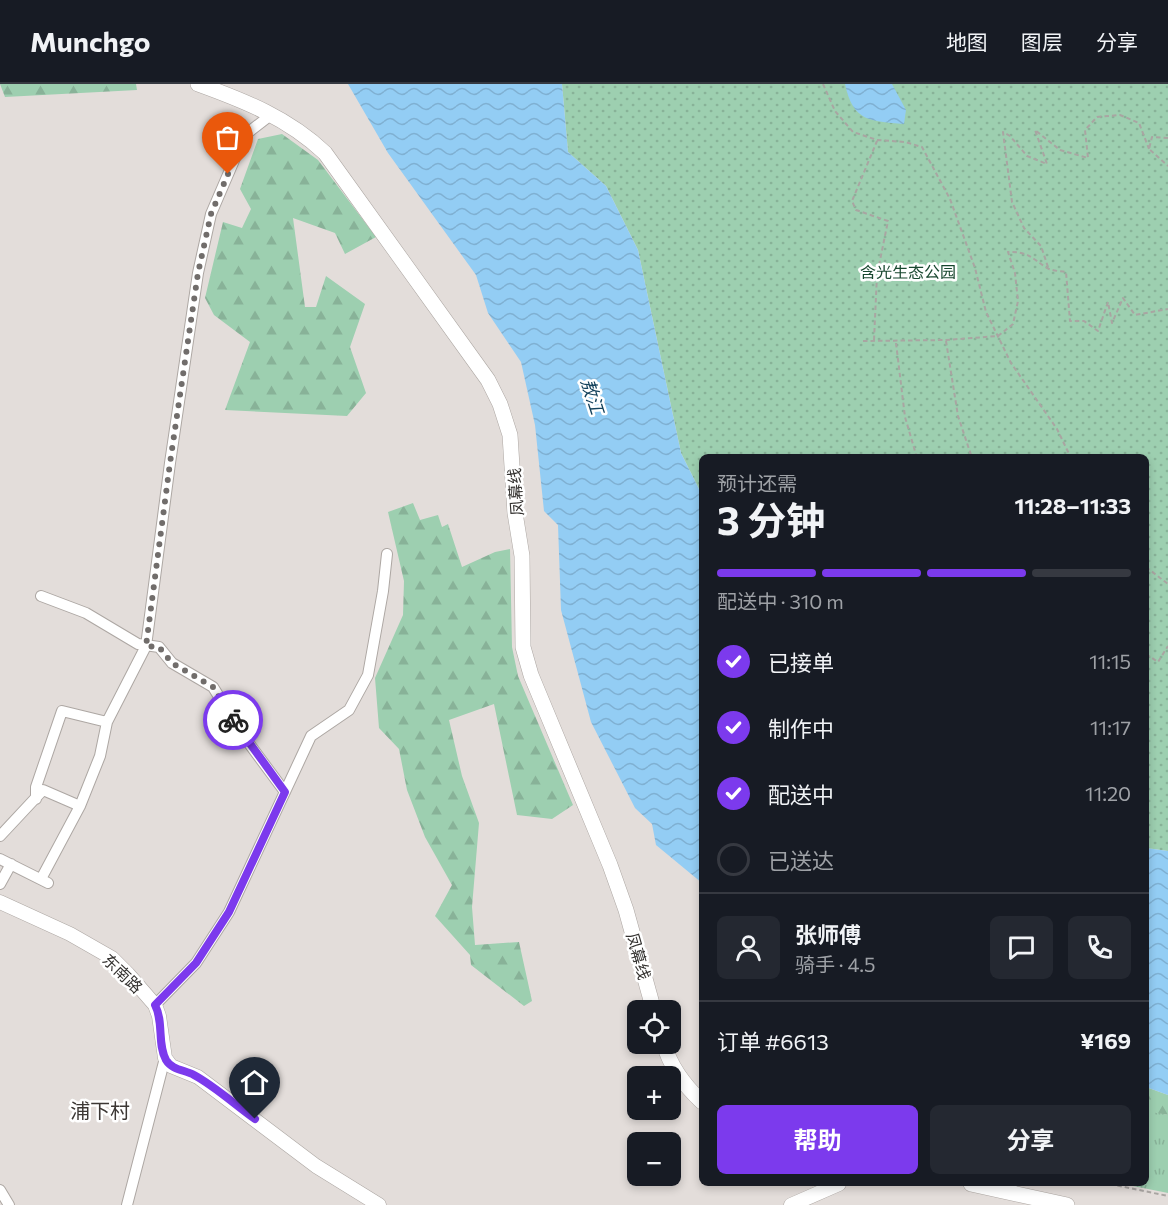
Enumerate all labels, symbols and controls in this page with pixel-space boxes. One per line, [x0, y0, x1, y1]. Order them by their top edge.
text: Munchgo [30, 24, 151, 58]
text: 地图 [946, 29, 988, 54]
text: 图层 [1021, 29, 1063, 54]
text: 分享 [1096, 29, 1138, 54]
pin [202, 112, 253, 174]
icon: bag [211, 121, 244, 154]
park label: 含光生态公园 [860, 262, 956, 281]
water label: 敖江 [577, 375, 610, 418]
street label: 凤幕线 [504, 467, 526, 517]
text: 预计还需 [717, 471, 797, 495]
text: 11:28–11:33 [1015, 492, 1131, 519]
text: 3 分钟 [717, 495, 825, 543]
text: 配送中 · 310 m [717, 589, 844, 613]
icon: check [717, 645, 750, 678]
text: 已接单 [768, 649, 834, 676]
text: 11:15 [1089, 649, 1131, 673]
courier [203, 690, 263, 750]
icon: bike [217, 704, 250, 737]
icon: check [717, 711, 750, 744]
text: 制作中 [768, 715, 834, 742]
text: 11:17 [1090, 715, 1131, 739]
icon: check [717, 777, 750, 810]
text: 配送中 [768, 781, 834, 808]
text: 11:20 [1085, 781, 1131, 805]
text: 已送达 [768, 847, 834, 874]
button: person [717, 916, 780, 979]
button: chat [990, 916, 1053, 979]
button: phone [1068, 916, 1131, 979]
text: 张师傅 [795, 921, 861, 948]
street label: 凤幕线 [623, 930, 655, 982]
street label: 东南路 [99, 949, 147, 997]
text: 骑手 · 4.5 [795, 952, 875, 976]
map controls [627, 1000, 681, 1186]
button: locate [627, 1000, 681, 1054]
text: ¥169 [1080, 1027, 1131, 1054]
text: 订单 #6613 [717, 1028, 829, 1055]
pin [229, 1057, 280, 1119]
icon: home [238, 1066, 271, 1099]
button: + [627, 1066, 681, 1120]
district label: 浦下村 [70, 1098, 130, 1122]
button: 帮助 [717, 1105, 918, 1174]
button: 分享 [930, 1105, 1131, 1174]
button: − [627, 1132, 681, 1186]

